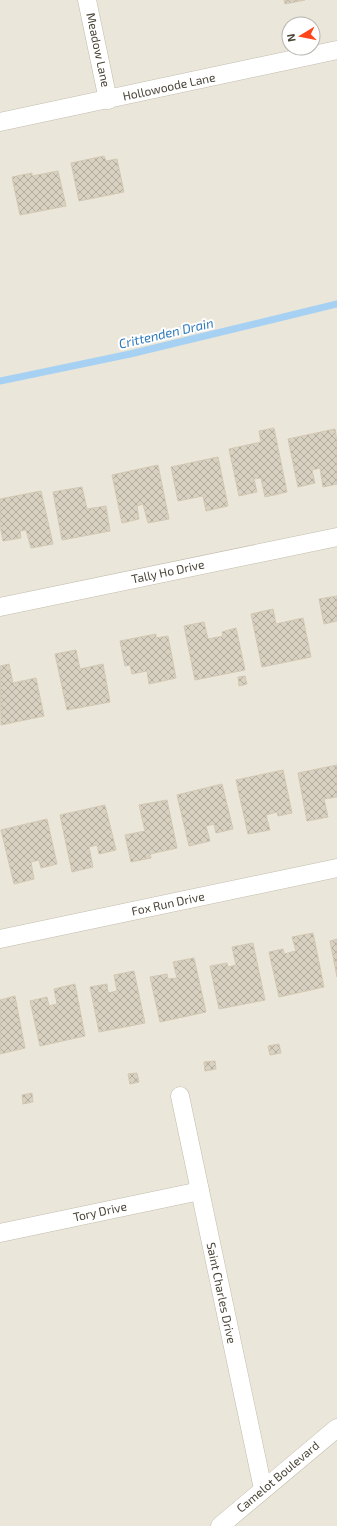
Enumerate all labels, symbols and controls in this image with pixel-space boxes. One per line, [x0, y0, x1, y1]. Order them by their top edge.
street label: Meadow Lane [84, 11, 114, 88]
north arrow [281, 16, 321, 56]
text: N [284, 33, 298, 43]
street label: Hollowoode Lane [121, 69, 216, 103]
water label: Crittenden Drain [117, 314, 215, 352]
street label: Tally Ho Drive [130, 556, 205, 586]
street label: Fox Run Drive [130, 888, 206, 918]
street label: Tory Drive [72, 1199, 128, 1224]
street label: Saint Charles Drive [204, 1241, 240, 1345]
street label: Camelot Boulevard [233, 1438, 322, 1515]

